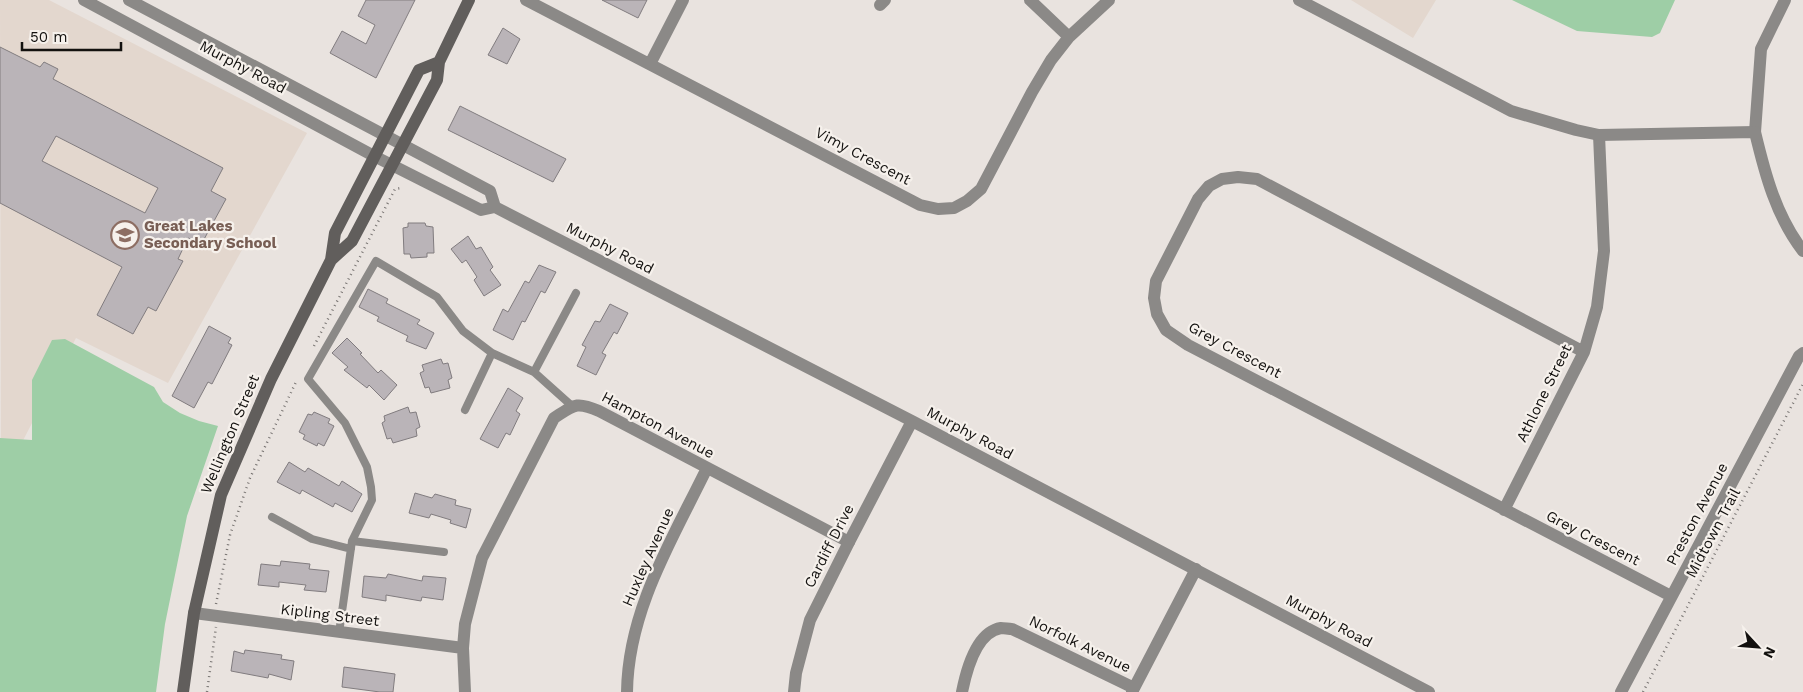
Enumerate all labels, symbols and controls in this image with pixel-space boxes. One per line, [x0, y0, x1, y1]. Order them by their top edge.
scale bar [22, 20, 121, 52]
text: 50 m [30, 28, 67, 46]
street label: Murphy Road [197, 37, 289, 97]
street label: Vimy Crescent [812, 123, 914, 189]
place label: Great Lakes Secondary School [144, 217, 277, 252]
street label: Murphy Road [563, 218, 657, 278]
school or university icon: Great Lakes Secondary School [110, 220, 140, 250]
street label: Grey Crescent [1185, 318, 1285, 382]
street label: Athlone Street [1513, 340, 1576, 445]
street label: Wellington Street [197, 371, 264, 496]
street label: Hampton Avenue [599, 388, 717, 462]
street label: Murphy Road [924, 403, 1016, 463]
street label: Preston Avenue [1662, 460, 1732, 568]
street label: Midtown Trail [1682, 485, 1744, 581]
street label: Cardiff Drive [800, 501, 858, 591]
street label: Huxley Avenue [618, 505, 678, 609]
street label: Grey Crescent [1543, 507, 1643, 570]
street label: Murphy Road [1283, 591, 1375, 651]
street label: Kipling Street [280, 600, 381, 630]
street label: Norfolk Avenue [1026, 612, 1134, 676]
north arrow [1733, 622, 1783, 672]
text: N [1760, 645, 1779, 661]

